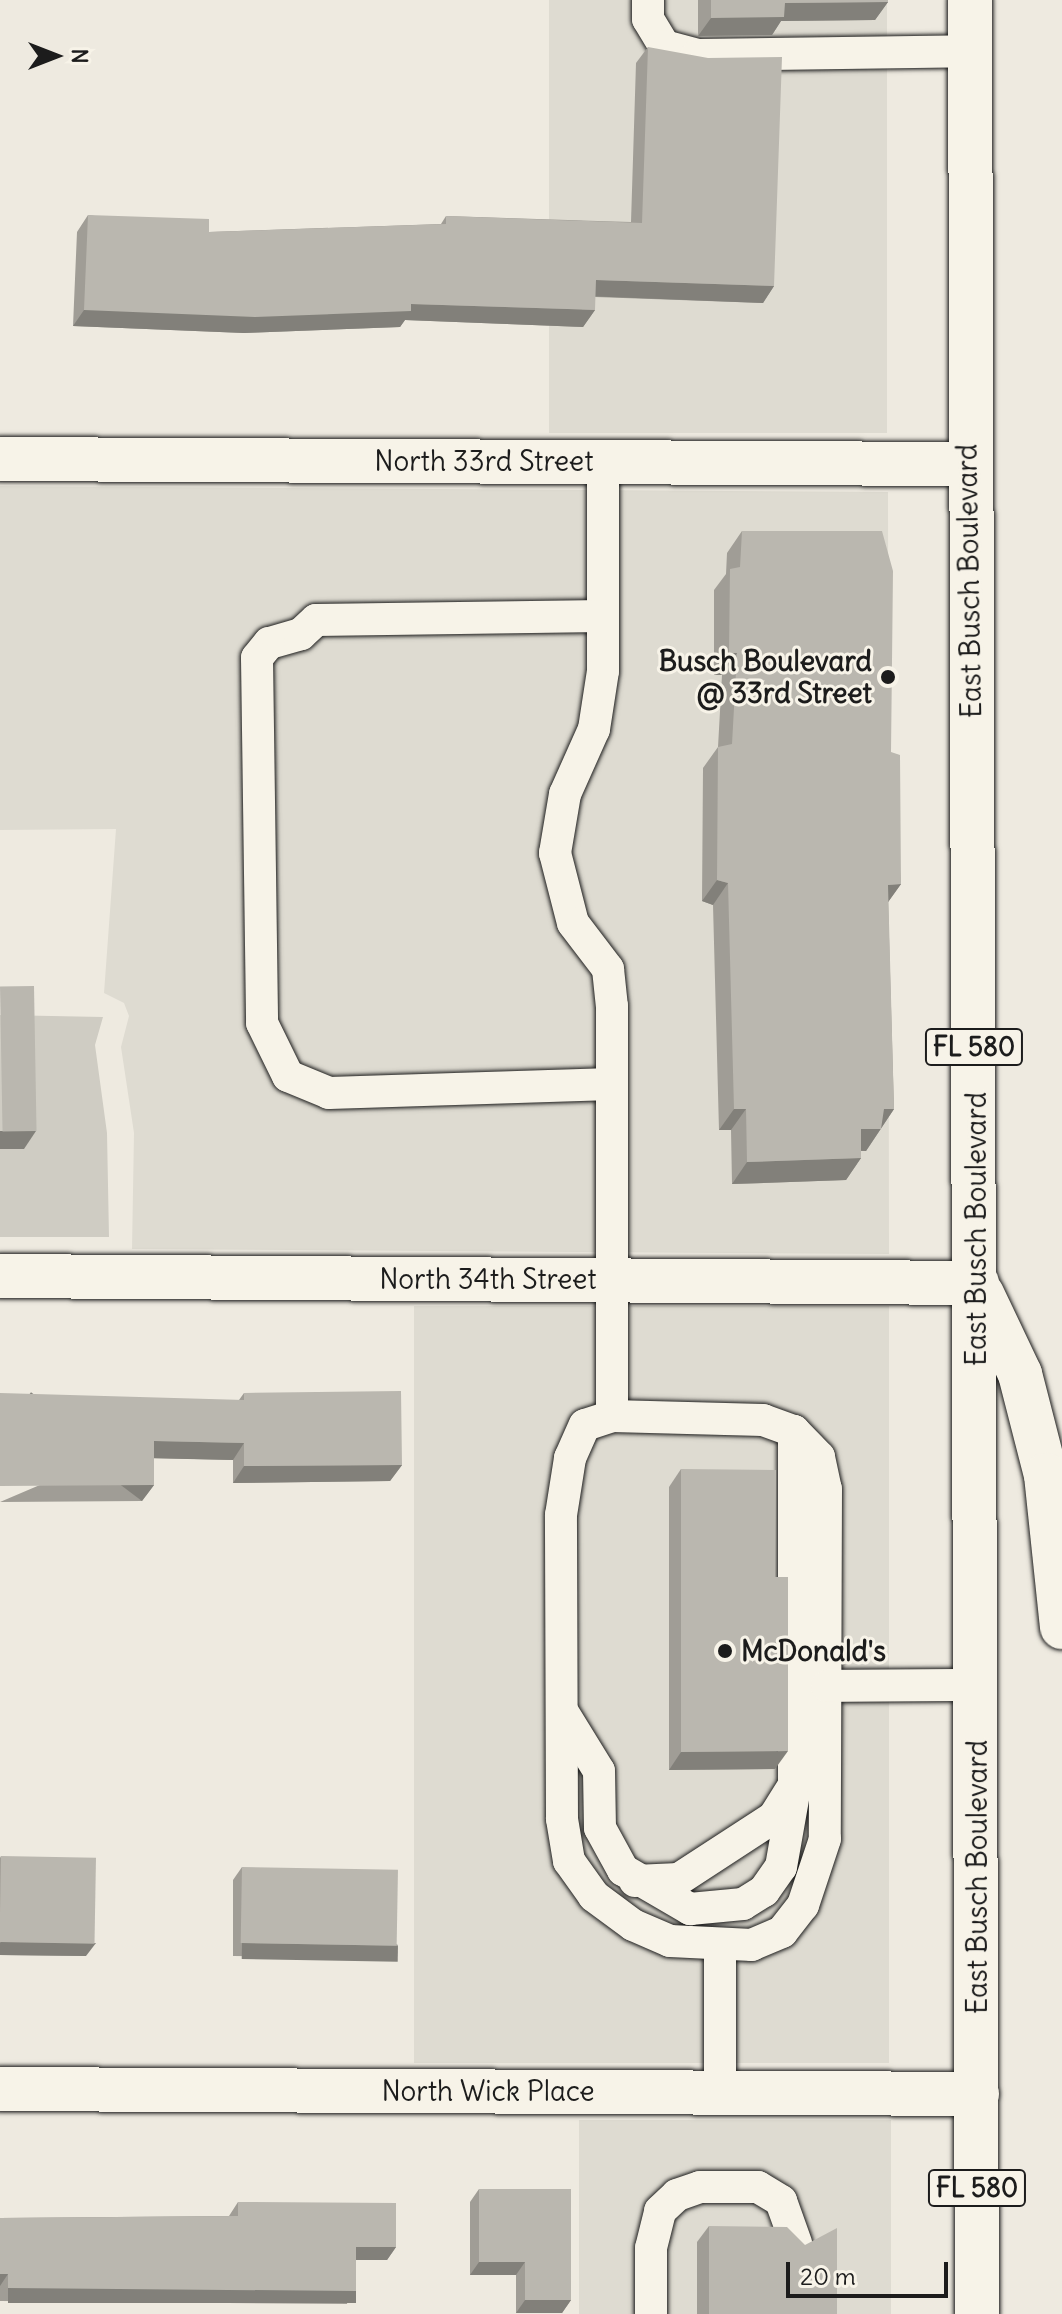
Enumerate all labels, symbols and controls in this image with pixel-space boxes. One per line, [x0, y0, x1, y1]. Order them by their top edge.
north arrow [16, 16, 96, 96]
text: N [66, 48, 94, 64]
street label: North 33rd Street [374, 444, 594, 478]
street label: East Busch Boulevard [950, 444, 988, 718]
place label: Busch Boulevard @ 33rd Street [659, 644, 872, 710]
marker: Busch Boulevard @ 33rd Street [879, 668, 897, 686]
road number: FL 580 [924, 1025, 1024, 1069]
street label: East Busch Boulevard [959, 1092, 993, 1366]
street label: North 34th Street [379, 1262, 597, 1296]
place label: McDonald's [741, 1634, 886, 1668]
marker: McDonald's [716, 1642, 734, 1660]
street label: East Busch Boulevard [960, 1740, 994, 2014]
street label: North Wick Place [381, 2074, 595, 2108]
road number: FL 580 [927, 2166, 1027, 2210]
scale bar [790, 2246, 952, 2296]
text: 20 m [800, 2261, 856, 2291]

